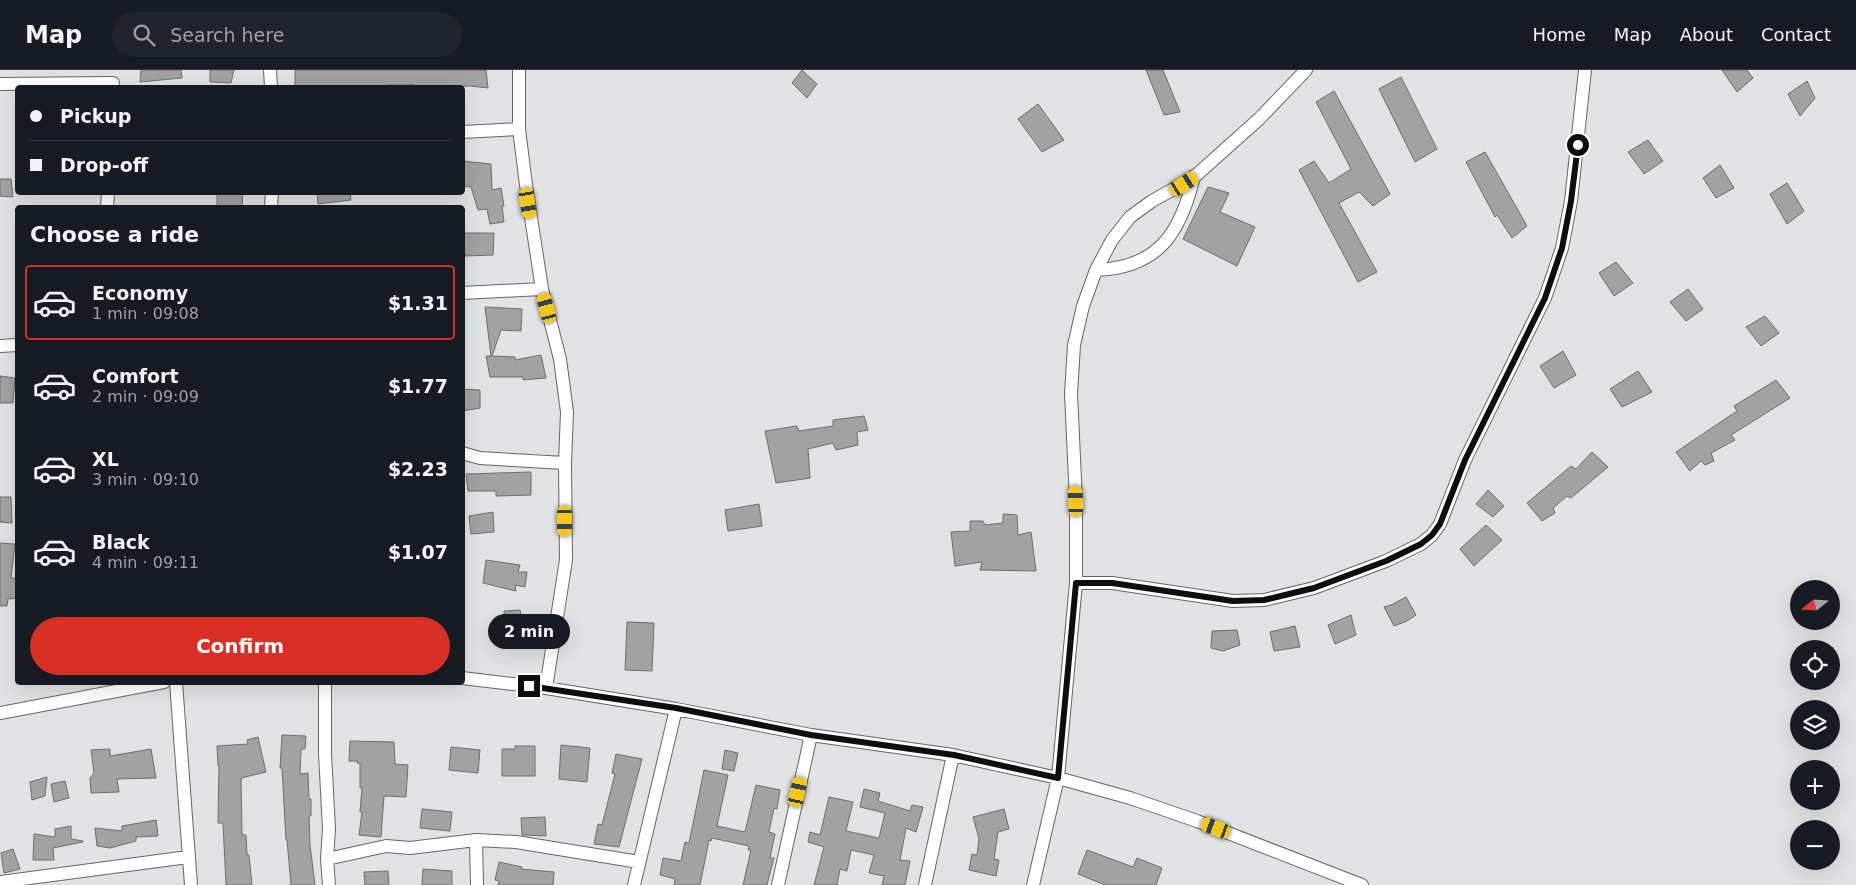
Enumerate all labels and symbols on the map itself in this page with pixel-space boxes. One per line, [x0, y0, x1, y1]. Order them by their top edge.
route start [1567, 134, 1589, 156]
car [1167, 170, 1200, 198]
car [518, 187, 537, 219]
car [535, 292, 558, 324]
car [1067, 486, 1084, 516]
car [557, 506, 572, 536]
north arrow [1790, 580, 1840, 630]
callout: 2 min [488, 614, 570, 648]
route end [518, 675, 540, 697]
car [787, 776, 808, 808]
car [1199, 816, 1232, 840]

